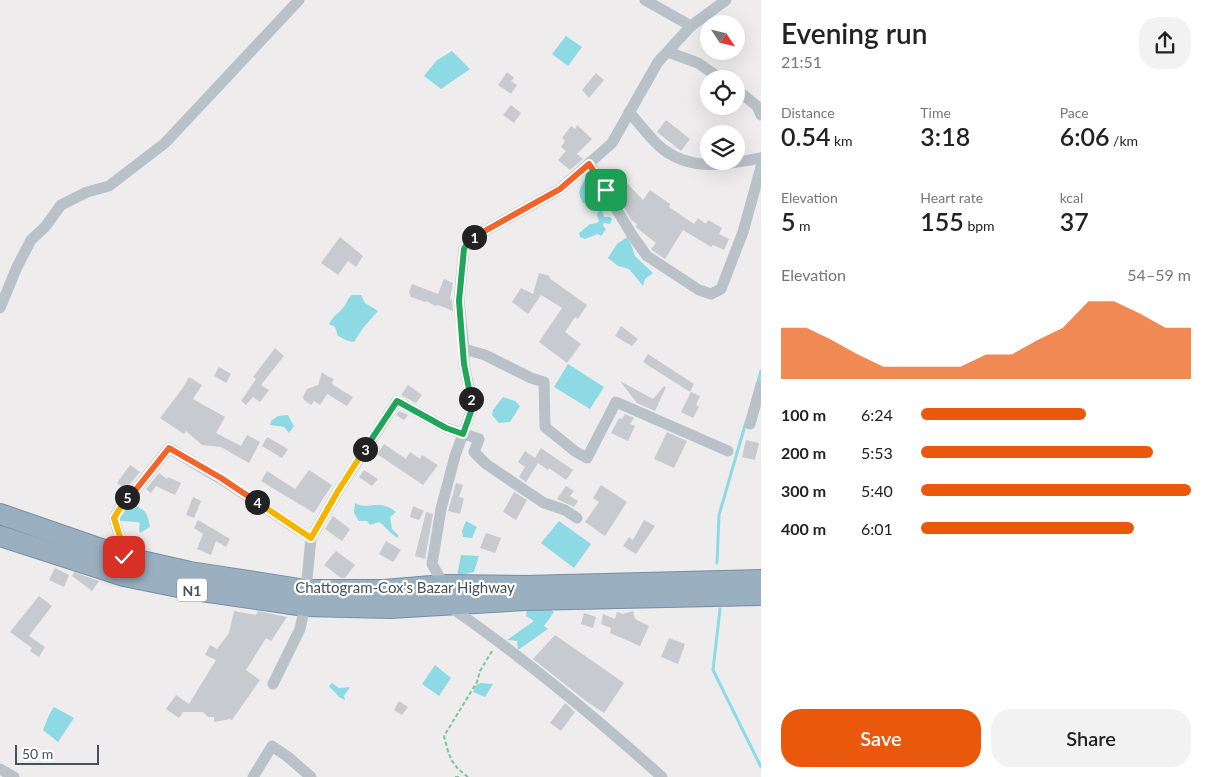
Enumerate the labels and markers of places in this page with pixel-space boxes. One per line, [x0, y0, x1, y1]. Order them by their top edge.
pin [585, 169, 627, 211]
pin: 1 [462, 224, 486, 250]
pin: 2 [458, 386, 484, 412]
pin: 3 [352, 436, 378, 462]
pin: 5 [114, 484, 140, 510]
pin: 4 [244, 490, 270, 514]
pin [103, 536, 145, 578]

